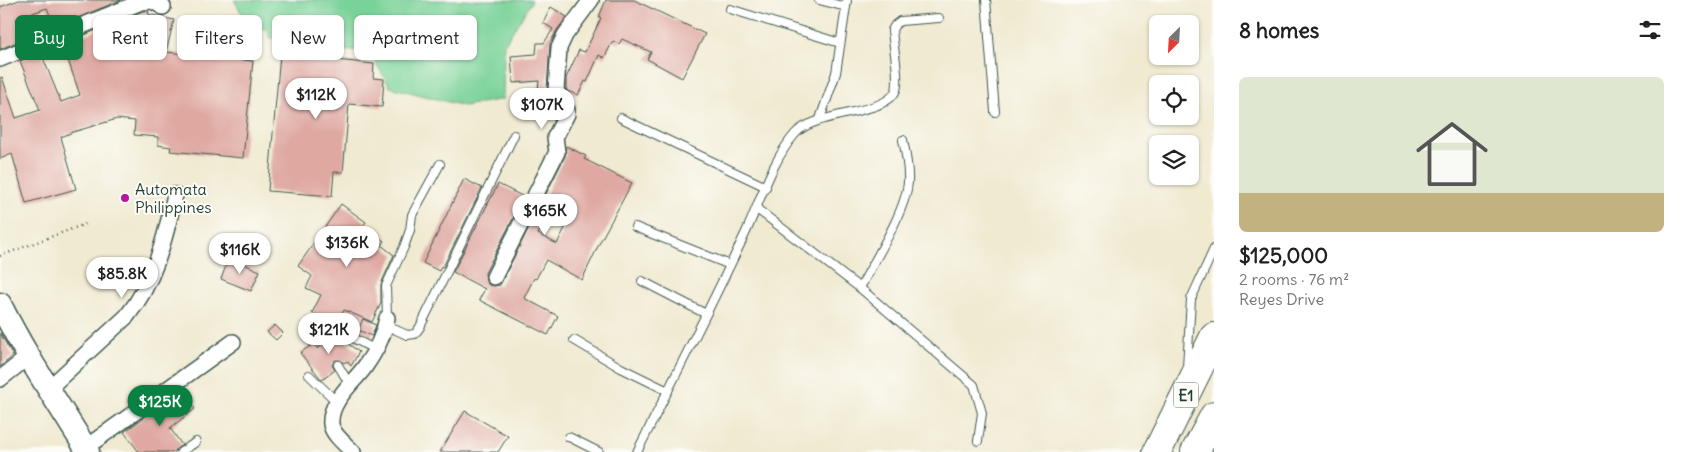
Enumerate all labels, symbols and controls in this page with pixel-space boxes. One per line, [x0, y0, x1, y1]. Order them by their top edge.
chip: Buy [15, 15, 83, 60]
chip: Rent [93, 15, 167, 60]
chip: Filters [177, 15, 262, 60]
chip: New [272, 15, 344, 60]
chip: Apartment [354, 15, 477, 60]
north arrow [1149, 15, 1199, 65]
map controls [1149, 15, 1199, 185]
icon: filters [1636, 16, 1664, 44]
text: 8 homes [1239, 17, 1319, 44]
button: locate [1149, 75, 1199, 125]
pin: $112K [281, 78, 351, 120]
text: $112K [296, 84, 336, 104]
pin: $107K [507, 88, 577, 130]
text: $107K [521, 94, 563, 114]
icon: home [1407, 109, 1497, 199]
button: layers [1149, 135, 1199, 185]
place label: Automata Philippines [135, 179, 212, 217]
marker: Automata Philippines [119, 192, 131, 204]
pin: $165K [510, 194, 580, 236]
text: $165K [523, 200, 567, 220]
pin: $136K [312, 226, 382, 268]
pin: $116K [205, 232, 275, 275]
text: $136K [325, 232, 369, 252]
text: $116K [220, 239, 260, 259]
text: $125,000 [1239, 242, 1328, 269]
pin: $85.8K [81, 256, 163, 299]
text: $85.8K [97, 263, 147, 283]
text: 2 rooms · 76 m² [1239, 269, 1349, 289]
text: Reyes Drive [1239, 289, 1324, 309]
pin: $121K [294, 312, 364, 355]
text: $121K [309, 319, 349, 339]
road number: E1 [1174, 382, 1198, 408]
pin: $125K [125, 384, 195, 427]
text: $125K [139, 391, 181, 411]

